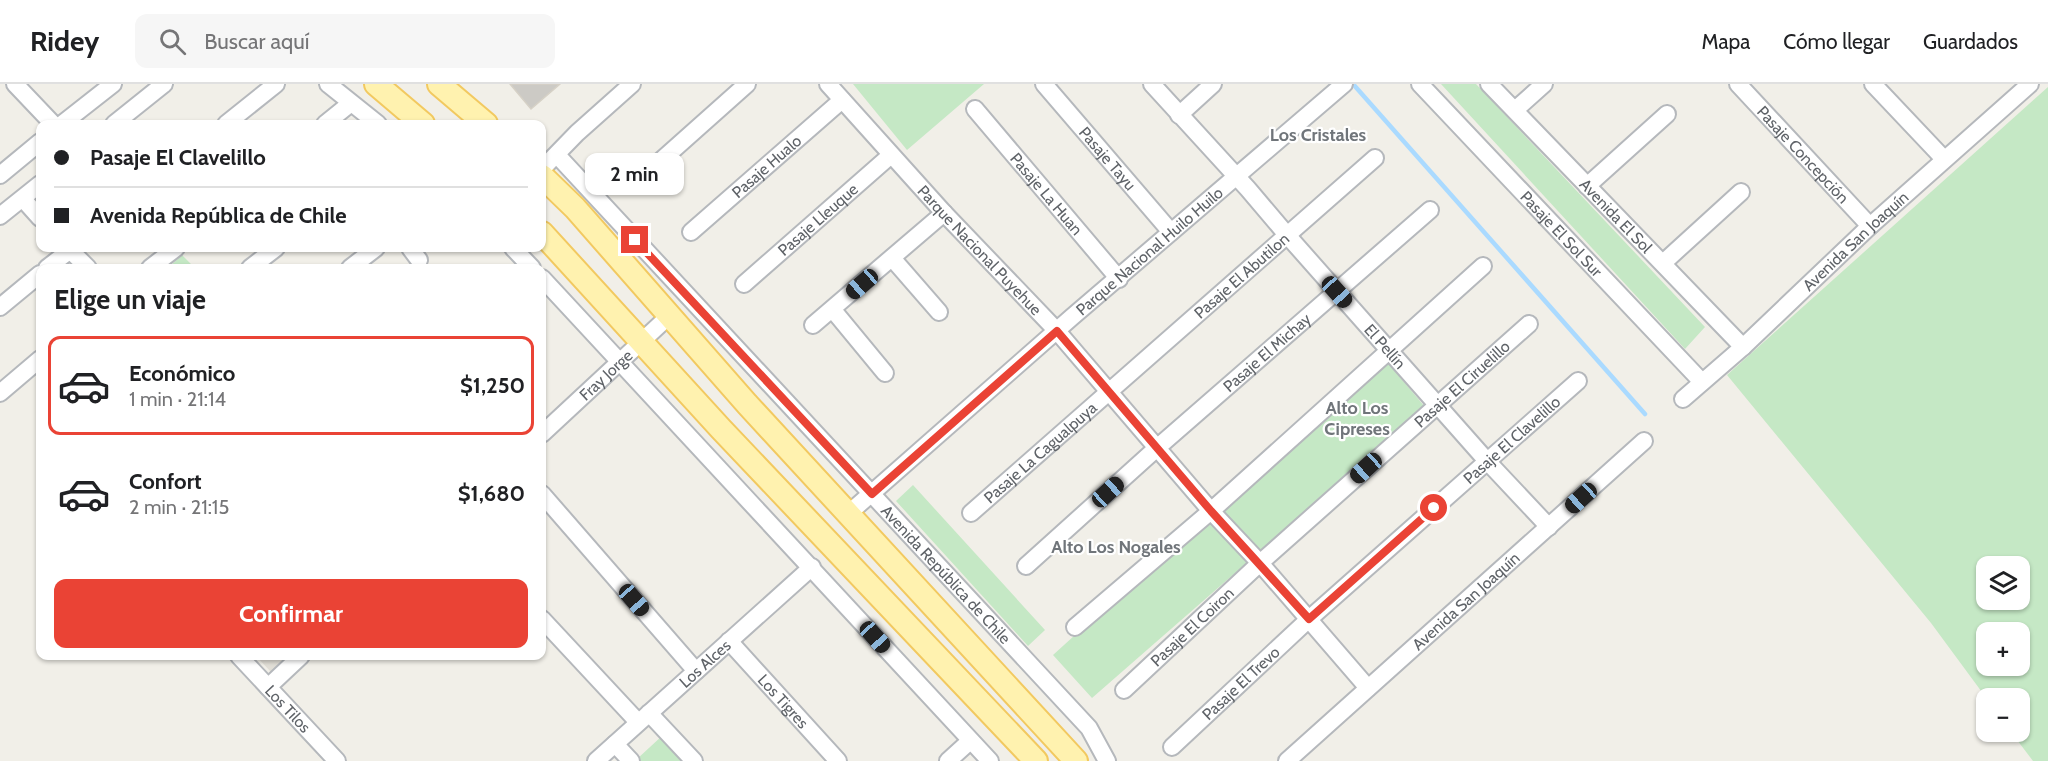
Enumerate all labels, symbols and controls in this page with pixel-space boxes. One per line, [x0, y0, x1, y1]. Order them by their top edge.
search box [135, 14, 555, 68]
text: Ridey [30, 24, 99, 58]
icon: search [156, 25, 189, 58]
text: Buscar aquí [204, 28, 309, 55]
text: Mapa [1702, 29, 1750, 54]
text: Cómo llegar [1783, 29, 1890, 54]
text: Guardados [1923, 29, 2018, 54]
street label: Pasaje Concepción [1753, 102, 1853, 207]
street label: Pasaje Tayu [1075, 123, 1140, 194]
district label: Los Cristales [1270, 124, 1367, 146]
street label: Pasaje Hualo [728, 131, 805, 202]
text: Pasaje El Clavelillo [90, 144, 266, 171]
street label: Pasaje La Huan [1006, 149, 1086, 239]
callout: 2 min [586, 153, 684, 195]
text: 2 min [610, 162, 659, 186]
street label: Avenida El Sol [1576, 175, 1656, 257]
street label: Pasaje Lleuque [774, 180, 862, 260]
street label: Parque Nacional Puyehue [914, 181, 1046, 319]
street label: Parque Nacional Huilo Huilo [1072, 183, 1227, 319]
street label: Pasaje El Sol Sur [1516, 187, 1607, 281]
street label: Avenida San Joaquín [1799, 187, 1912, 295]
text: Avenida República de Chile [90, 202, 347, 229]
route end [621, 226, 648, 253]
street label: Pasaje El Abutilon [1190, 229, 1293, 322]
car [843, 265, 881, 303]
car [1318, 273, 1356, 311]
text: Elige un viaje [54, 283, 206, 316]
street label: Pasaje El Michay [1219, 309, 1315, 396]
street label: El Pellín [1360, 320, 1410, 373]
street label: Pasaje El Ciruelillo [1410, 337, 1514, 431]
street label: Fray Jorge [576, 346, 637, 404]
icon: car [57, 359, 111, 413]
text: Económico [129, 360, 235, 387]
text: $1,250 [460, 372, 525, 399]
text: 1 min · 21:14 [129, 387, 226, 411]
street label: Pasaje El Clavelillo [1460, 392, 1564, 488]
district label: Alto Los Cipreses [1324, 397, 1390, 440]
street label: Pasaje La Cagualpuya [980, 398, 1101, 507]
car [1347, 449, 1385, 487]
icon: car [57, 467, 111, 521]
text: Confort [129, 468, 202, 495]
car [1089, 473, 1127, 511]
car [1562, 479, 1600, 517]
text: $1,680 [458, 480, 525, 507]
route start [1420, 494, 1447, 521]
text: 2 min · 21:15 [129, 495, 229, 519]
street label: Avenida República de Chile [877, 501, 1015, 648]
district label: Alto Los Nogales [1051, 536, 1181, 558]
street label: Avenida San Joaquín [1409, 548, 1524, 654]
map controls [1976, 556, 2030, 742]
button: layers [1976, 556, 2030, 610]
button: Confirmar [54, 579, 528, 648]
car [615, 581, 653, 619]
street label: Pasaje El Coiron [1147, 583, 1238, 670]
car [856, 618, 894, 656]
button: + [1976, 622, 2030, 676]
street label: Los Alces [675, 636, 735, 692]
street label: Pasaje El Trevo [1198, 642, 1284, 724]
street label: Los Tigres [754, 670, 813, 733]
street label: Los Tilos [261, 681, 315, 737]
button: − [1976, 688, 2030, 742]

